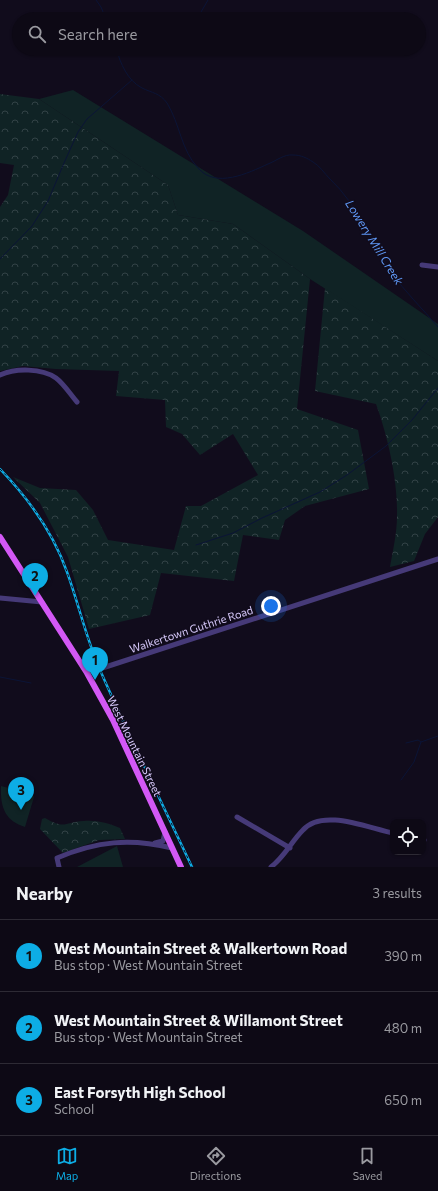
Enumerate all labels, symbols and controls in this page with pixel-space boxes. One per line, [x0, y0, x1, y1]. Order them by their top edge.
search box [12, 12, 426, 56]
icon: search [26, 23, 48, 45]
text: Search here [58, 25, 137, 43]
water label: Lowery Mill Creek [343, 197, 407, 288]
pin: 2 [22, 563, 48, 596]
your location [261, 596, 281, 616]
street label: Walkertown Guthrie Road [128, 603, 254, 655]
pin: 1 [82, 647, 108, 680]
street label: West Mountain Street [105, 694, 165, 799]
pin: 3 [8, 777, 34, 810]
map controls [390, 819, 426, 855]
button: locate [390, 819, 426, 855]
text: Nearby [16, 883, 73, 904]
text: 3 results [373, 885, 422, 901]
text: West Mountain Street & Walkertown Road [54, 939, 347, 957]
text: 1 [26, 948, 32, 964]
text: 390 m [384, 948, 422, 964]
text: Bus stop · West Mountain Street [54, 957, 243, 973]
text: West Mountain Street & Willamont Street [54, 1011, 343, 1029]
text: 2 [25, 1020, 33, 1036]
text: 480 m [384, 1020, 422, 1036]
text: Bus stop · West Mountain Street [54, 1029, 243, 1045]
text: East Forsyth High School [54, 1083, 226, 1101]
text: 3 [25, 1092, 33, 1108]
text: 650 m [384, 1092, 422, 1108]
text: School [54, 1101, 94, 1117]
tab: Map [56, 1145, 78, 1182]
tab: Directions [190, 1145, 241, 1182]
tab: Saved [353, 1145, 382, 1182]

